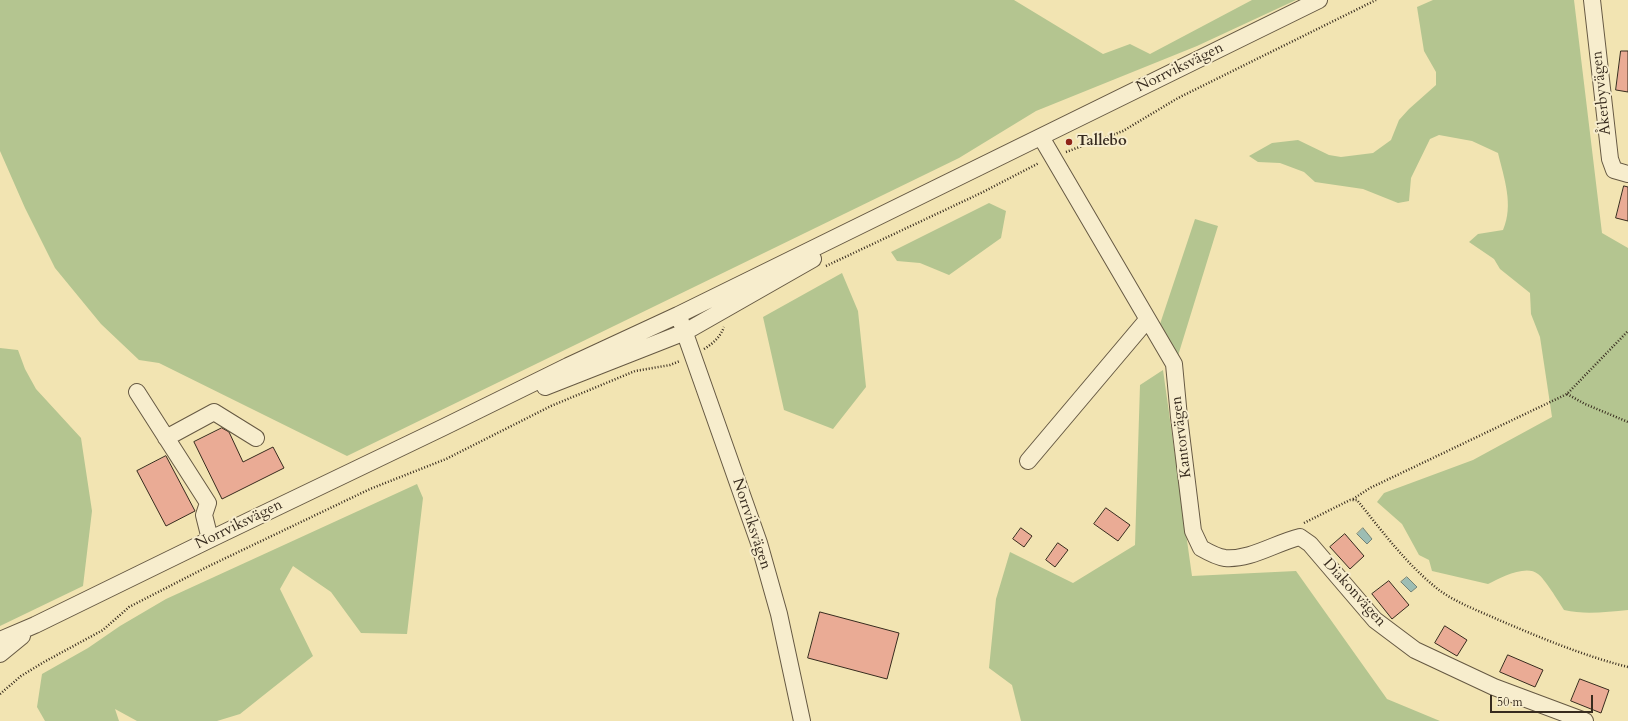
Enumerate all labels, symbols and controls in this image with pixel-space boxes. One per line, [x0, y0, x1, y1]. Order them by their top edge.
street label: Norrviksvägen [1134, 39, 1226, 97]
street label: Åkerbyvägen [1589, 50, 1615, 136]
place label: Tallebo [1077, 133, 1127, 151]
marker: Tallebo [1064, 137, 1074, 147]
street label: Kantorvägen [1168, 395, 1196, 479]
street label: Norrviksvägen [728, 476, 774, 572]
street label: Norrviksvägen [193, 496, 285, 554]
street label: Diakonvägen [1319, 555, 1389, 631]
scale bar [1492, 687, 1595, 713]
text: 50 m [1497, 694, 1523, 710]

